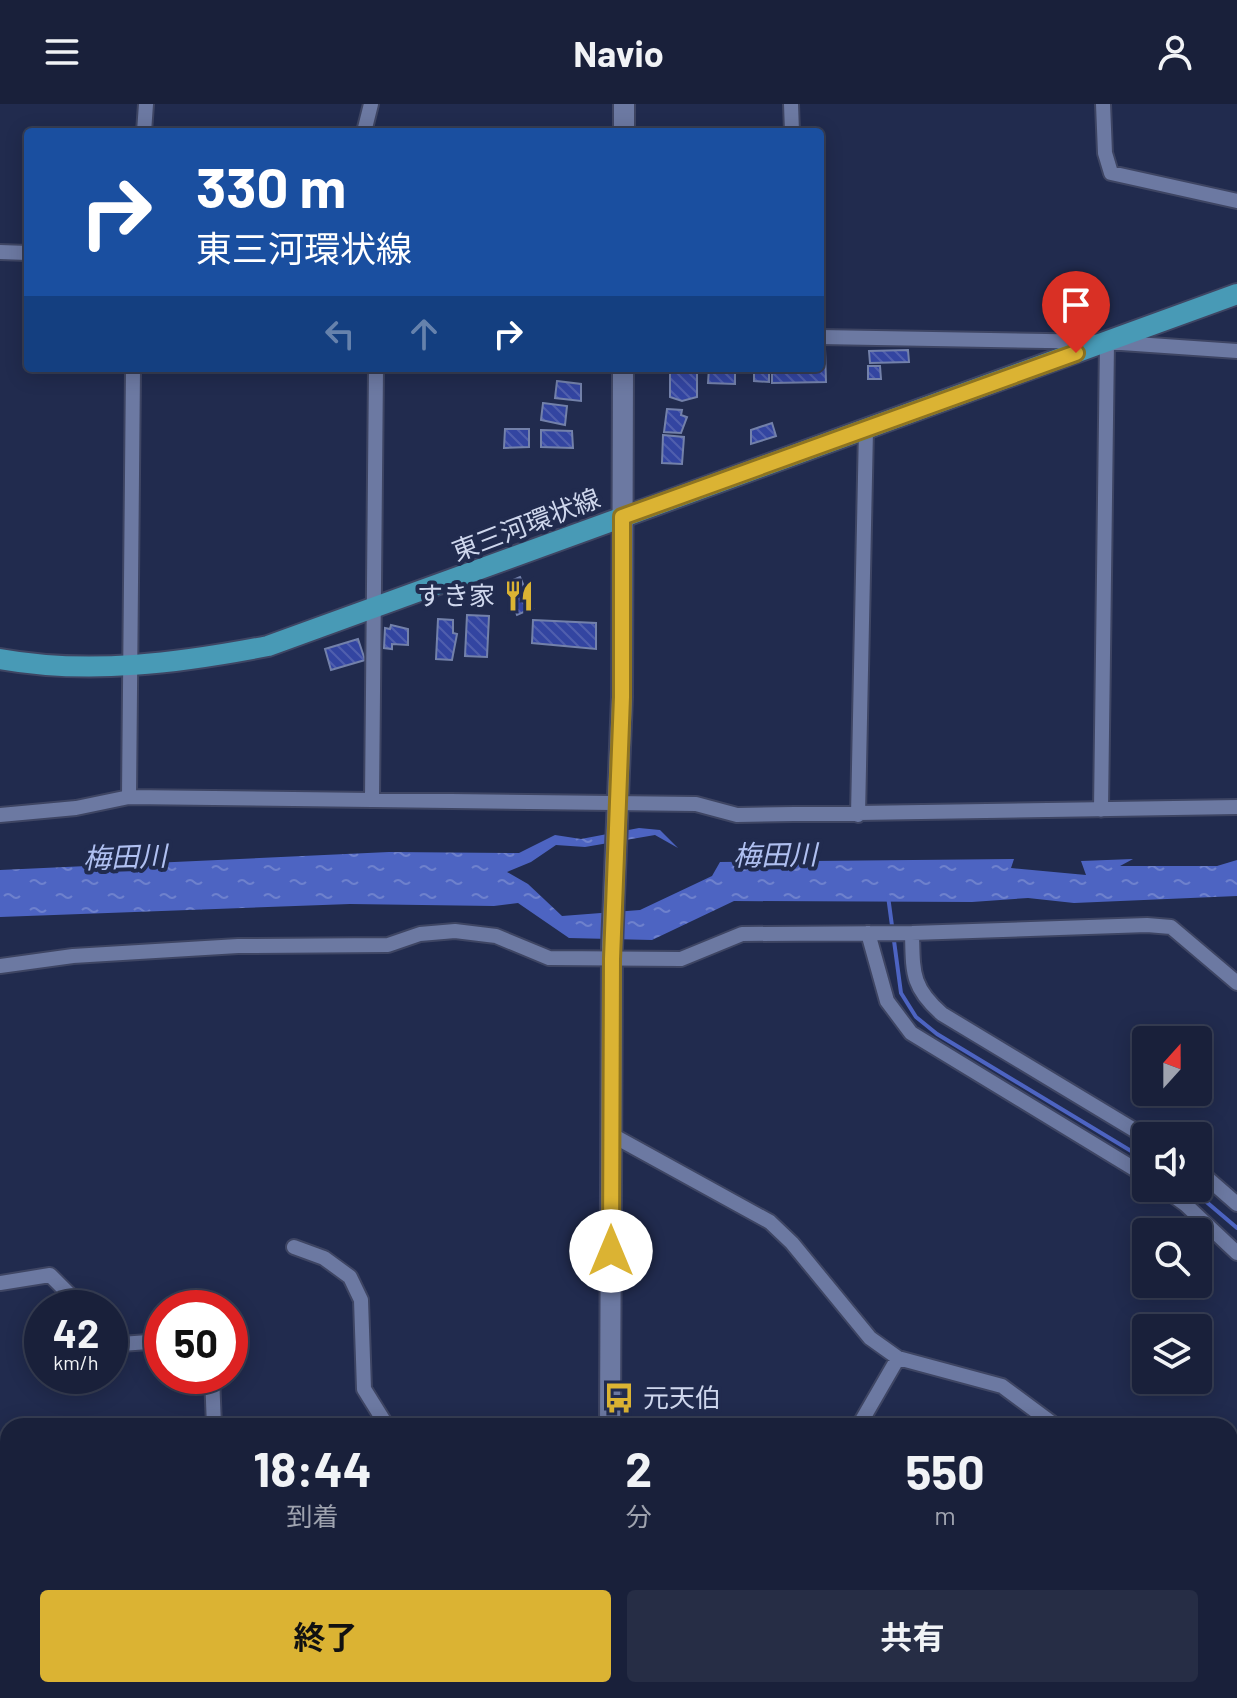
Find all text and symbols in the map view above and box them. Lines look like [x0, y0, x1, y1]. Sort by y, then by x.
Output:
icon: menu [40, 30, 84, 74]
icon: person [1153, 30, 1197, 74]
text: Navio [573, 31, 664, 74]
text: 330 m [196, 152, 346, 219]
icon: right [64, 160, 168, 264]
text: 東三河環状線 [196, 226, 412, 269]
pin [1042, 271, 1110, 353]
icon: arrive [1054, 283, 1098, 327]
icon: left [318, 312, 362, 356]
icon: ahead [402, 312, 446, 356]
icon: right [486, 312, 530, 356]
street label: 東三河環状線 [447, 481, 604, 566]
place label: すき家 [417, 579, 495, 610]
restaurant icon: すき家 [502, 579, 536, 613]
water label: 梅田川 [733, 836, 820, 872]
water label: 梅田川 [82, 837, 171, 874]
north arrow [1132, 1026, 1212, 1106]
map controls [1132, 1026, 1212, 1394]
button: sound [1132, 1122, 1212, 1202]
position arrow [569, 1209, 653, 1293]
button: search [1132, 1218, 1212, 1298]
speed limit sign: 50 [144, 1290, 248, 1394]
text: 42 [53, 1308, 99, 1356]
button: layers [1132, 1314, 1212, 1394]
text: km/h [53, 1350, 99, 1374]
bus stop icon: 元天伯 [602, 1381, 636, 1415]
place label: 元天伯 [643, 1381, 721, 1412]
text: 18:44 [253, 1439, 372, 1497]
text: 2 [625, 1439, 652, 1497]
text: 550 [905, 1442, 985, 1500]
text: m [934, 1499, 956, 1530]
text: 到着 [287, 1500, 339, 1531]
text: 分 [626, 1500, 652, 1531]
button: 終了 [40, 1590, 611, 1682]
button: 共有 [627, 1590, 1198, 1682]

